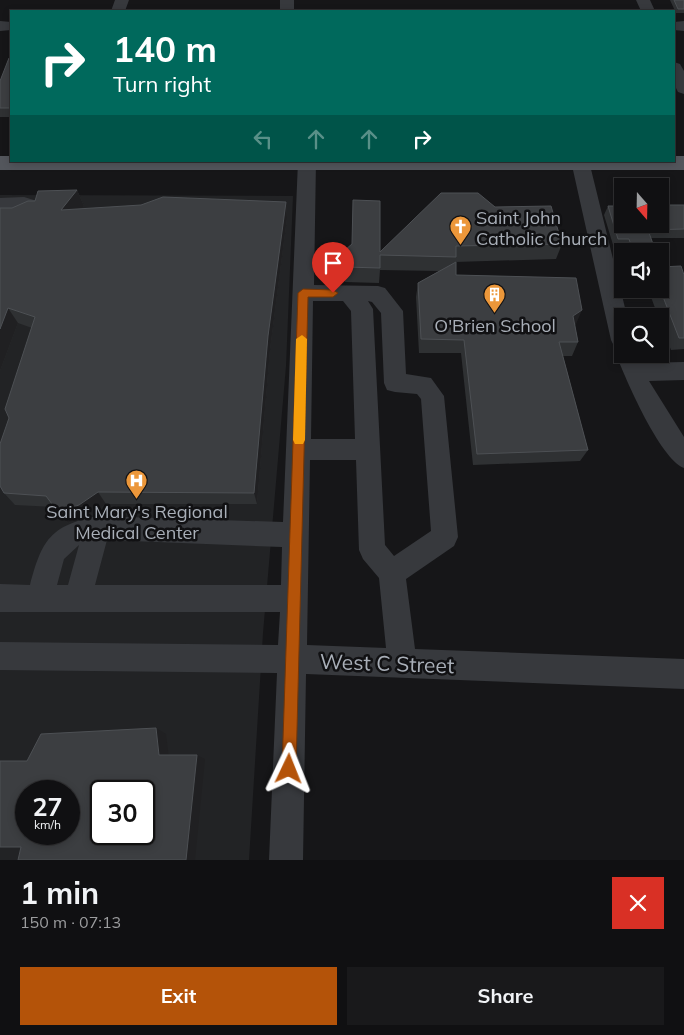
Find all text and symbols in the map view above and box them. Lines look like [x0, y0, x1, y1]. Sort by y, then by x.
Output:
text: 140 m [113, 27, 217, 71]
icon: right [30, 30, 95, 95]
text: Turn right [113, 70, 211, 98]
icon: left [249, 125, 277, 153]
icon: ahead [302, 125, 330, 153]
icon: ahead [355, 125, 383, 153]
icon: right [408, 125, 436, 153]
north arrow [614, 178, 669, 232]
map controls [614, 178, 669, 363]
place label: Saint John Catholic Church [476, 206, 607, 250]
church icon: Saint John Catholic Church [448, 215, 472, 246]
pin [312, 242, 354, 293]
button: sound [614, 243, 669, 298]
icon: arrive [319, 249, 347, 277]
building icon: O'Brien School [483, 283, 507, 314]
button: search [614, 308, 669, 363]
place label: O'Brien School [434, 314, 556, 337]
hospital icon: Saint Mary's Regional Medical Center [125, 469, 149, 500]
place label: Saint Mary's Regional Medical Center [46, 500, 228, 544]
street label: West C Street [319, 648, 455, 678]
position arrow [262, 742, 314, 794]
speed limit sign: 30 [90, 780, 155, 845]
text: 27 [32, 791, 63, 822]
text: km/h [34, 817, 61, 832]
text: 1 min [20, 874, 99, 912]
button: close [612, 877, 664, 929]
text: 150 m · 07:13 [20, 912, 121, 932]
button: Exit [20, 967, 337, 1025]
button: Share [347, 967, 664, 1025]

